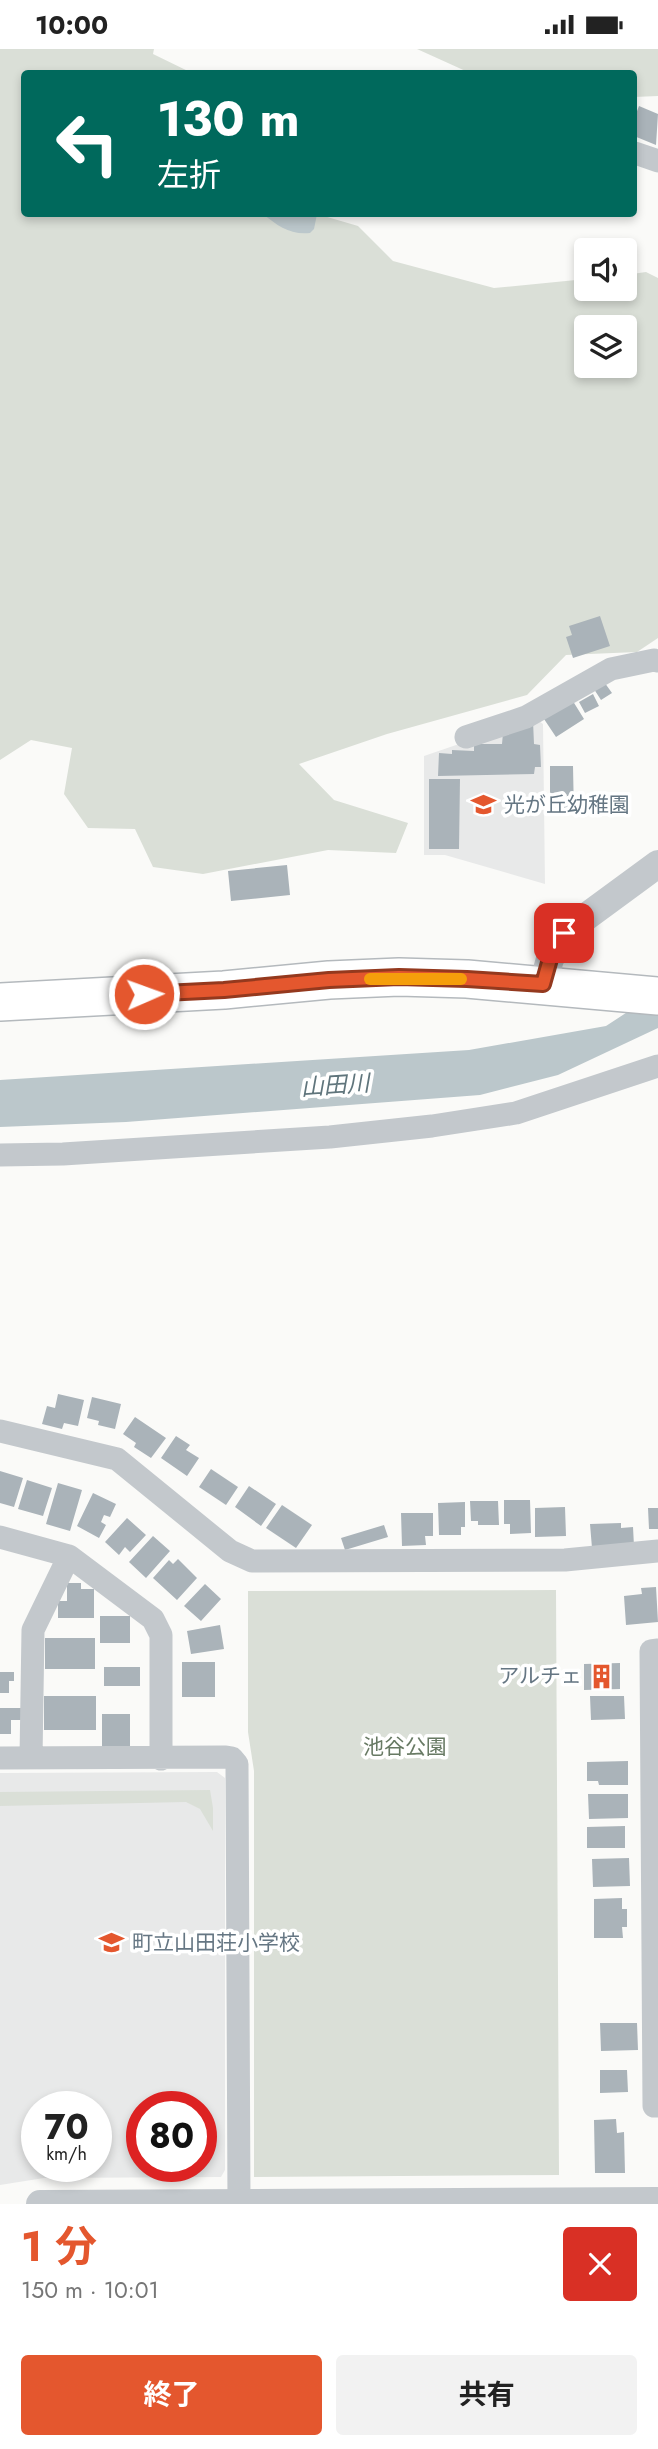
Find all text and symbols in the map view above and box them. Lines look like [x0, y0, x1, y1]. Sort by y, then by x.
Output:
text: 10:00 [35, 6, 108, 44]
text: 130 m [157, 84, 300, 154]
icon: left [42, 98, 133, 189]
text: 左折 [157, 152, 221, 198]
map controls [574, 238, 637, 378]
button: sound [574, 238, 637, 301]
button: layers [574, 315, 637, 378]
place label: 光が丘幼稚園 [504, 790, 630, 820]
school or university icon: 光が丘幼稚園 [470, 791, 498, 819]
pin [534, 903, 594, 963]
icon: arrive [545, 914, 583, 952]
position arrow [107, 957, 181, 1031]
water label: 山田川 [299, 1065, 374, 1104]
place label: アルチェ [498, 1661, 582, 1691]
building icon: アルチェ [588, 1662, 616, 1690]
park label: 池谷公園 [363, 1732, 447, 1762]
place label: 町立山田荘小学校 [132, 1928, 300, 1958]
school or university icon: 町立山田荘小学校 [98, 1929, 126, 1957]
speed limit sign: 80 [126, 2091, 217, 2182]
text: 70 [44, 2102, 89, 2152]
text: km/h [46, 2141, 87, 2167]
text: 1 分 [21, 2216, 97, 2277]
button: close [563, 2227, 637, 2301]
text: 150 m · 10:01 [21, 2273, 159, 2307]
button: 終了 [21, 2355, 322, 2435]
button: 共有 [336, 2355, 637, 2435]

